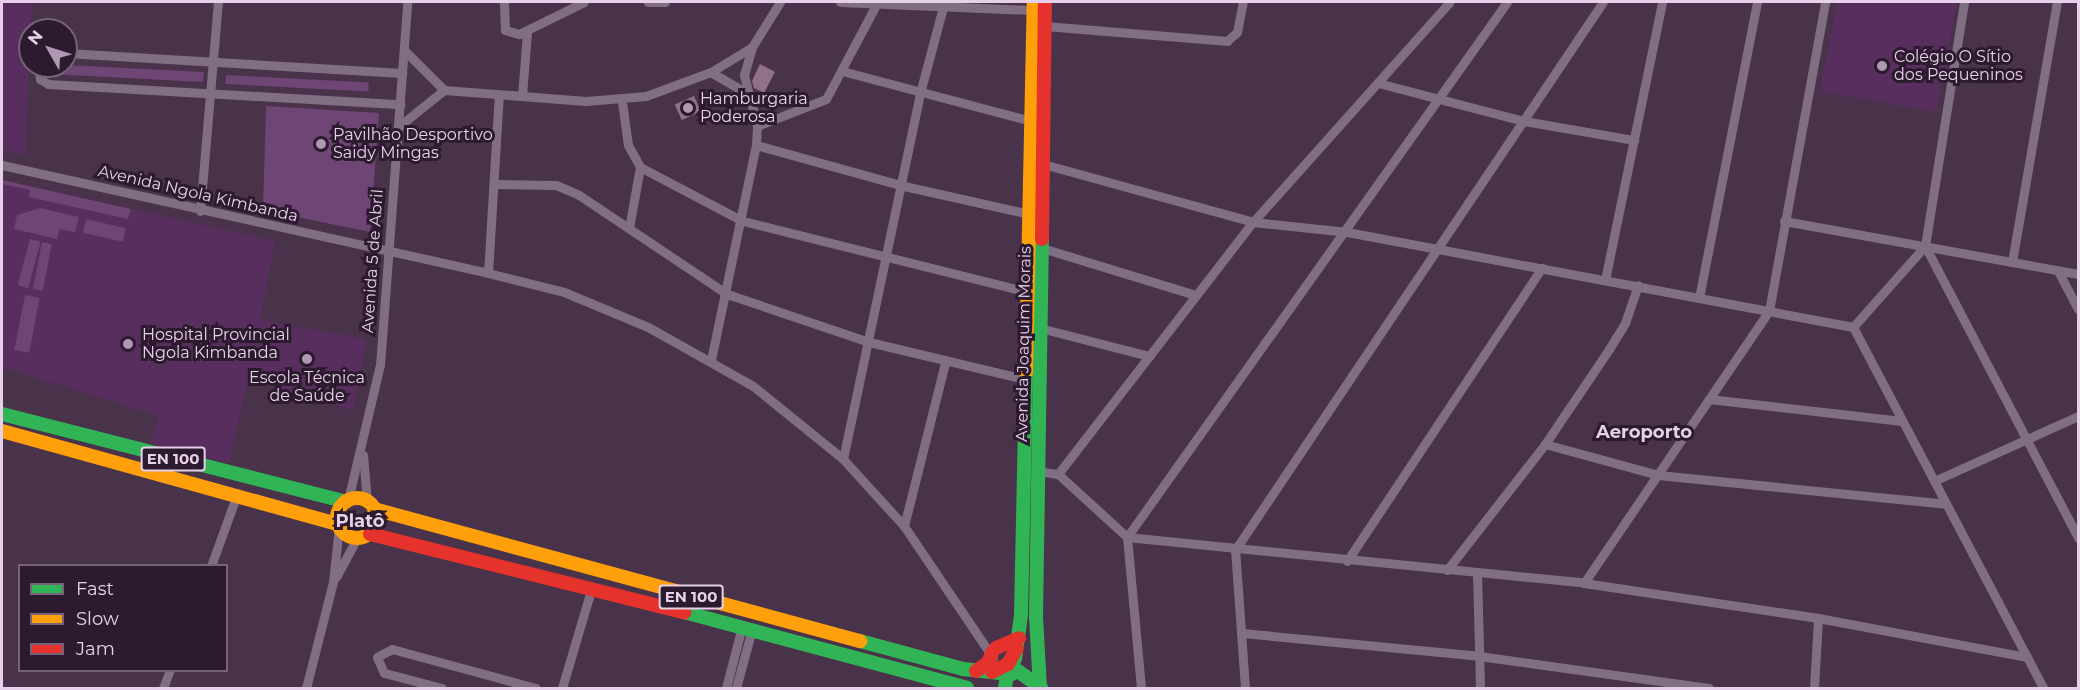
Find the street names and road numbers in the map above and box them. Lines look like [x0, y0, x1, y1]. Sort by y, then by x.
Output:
street label: Avenida Ngola Kimbanda [96, 162, 300, 226]
street label: Avenida 5 de Abril [358, 189, 388, 333]
street label: Avenida Joaquim Morais [1013, 246, 1035, 442]
road number: EN 100 [140, 447, 206, 471]
road number: EN 100 [658, 585, 724, 609]

